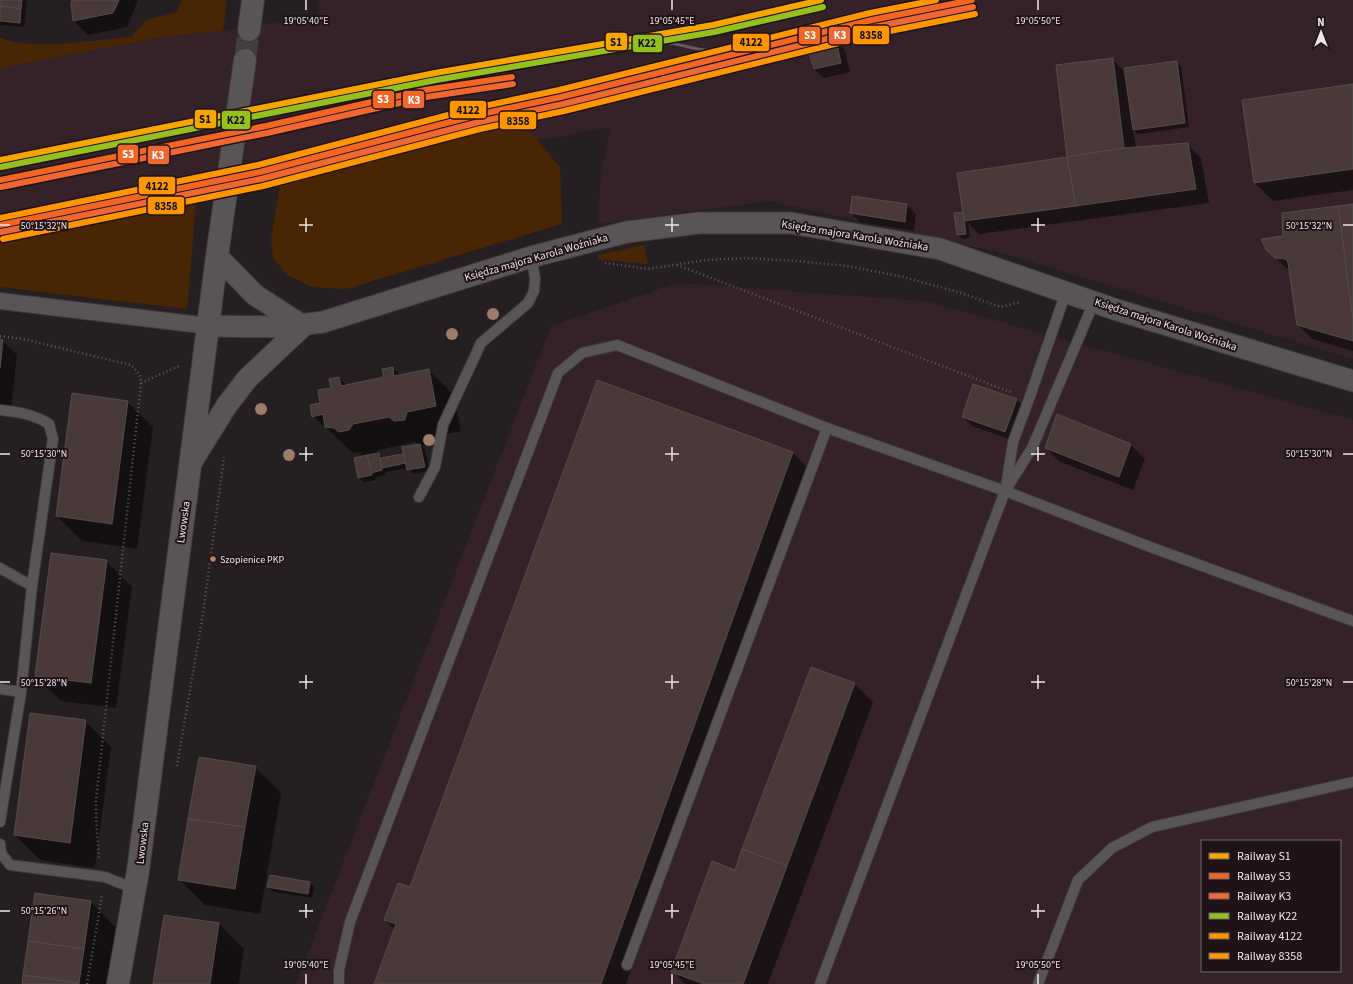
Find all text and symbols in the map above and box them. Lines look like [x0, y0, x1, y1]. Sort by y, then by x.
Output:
north arrow [1301, 12, 1341, 52]
text: 19°05'40"E [283, 14, 329, 28]
text: 19°05'45"E [649, 14, 695, 28]
text: 19°05'50"E [1015, 14, 1061, 28]
text: N [1317, 15, 1325, 30]
line badge: 8358 [852, 25, 890, 45]
line badge: S3 [798, 26, 821, 45]
line badge: K3 [828, 26, 851, 45]
text: S3 [804, 28, 816, 43]
text: K3 [834, 28, 846, 43]
text: 8358 [859, 28, 883, 43]
line badge: S1 [605, 32, 628, 51]
line badge: 4122 [732, 33, 770, 52]
line badge: K22 [632, 34, 663, 53]
text: S1 [610, 35, 622, 50]
text: 4122 [739, 35, 763, 50]
text: K22 [638, 36, 656, 51]
line badge: S3 [372, 90, 395, 109]
line badge: K3 [402, 90, 425, 109]
text: S3 [377, 92, 389, 107]
text: K3 [408, 93, 420, 108]
line badge: 4122 [449, 100, 487, 119]
text: 4122 [456, 103, 480, 118]
line badge: S1 [194, 109, 217, 129]
line badge: K22 [221, 110, 251, 130]
line badge: 8358 [499, 111, 537, 130]
text: S1 [199, 112, 211, 127]
text: K22 [227, 113, 245, 128]
text: 8358 [506, 114, 530, 129]
line badge: S3 [117, 144, 139, 164]
line badge: K3 [147, 145, 170, 165]
text: S3 [122, 147, 134, 162]
text: K3 [152, 148, 164, 163]
line badge: 4122 [138, 176, 176, 195]
text: 4122 [145, 179, 169, 194]
line badge: 8358 [147, 196, 185, 215]
text: 8358 [154, 199, 178, 214]
street label: Księdza majora Karola Woźniaka [780, 216, 929, 255]
text: 50°15'32"N [21, 219, 67, 233]
text: 50°15'32"N [1286, 219, 1332, 233]
street label: Księdza majora Karola Woźniaka [463, 230, 610, 285]
street label: Księdza majora Karola Woźniaka [1093, 294, 1239, 355]
text: 50°15'30"N [21, 447, 67, 461]
text: 50°15'30"N [1286, 447, 1332, 461]
street label: Lwowska [173, 500, 194, 544]
place label: Szopienice PKP [220, 553, 285, 567]
marker: Szopienice PKP [208, 554, 218, 564]
text: 50°15'28"N [21, 676, 67, 690]
text: 50°15'28"N [1286, 676, 1332, 690]
street label: Lwowska [132, 821, 153, 865]
legend [1201, 840, 1341, 972]
text: Railway S1 [1237, 848, 1291, 865]
text: Railway S3 [1237, 868, 1291, 885]
text: Railway K3 [1237, 888, 1291, 905]
text: 50°15'26"N [21, 904, 67, 918]
text: Railway K22 [1237, 908, 1297, 925]
text: Railway 4122 [1237, 928, 1302, 945]
text: Railway 8358 [1237, 948, 1302, 965]
text: 19°05'40"E [283, 958, 329, 972]
text: 19°05'45"E [649, 958, 695, 972]
text: 19°05'50"E [1015, 958, 1061, 972]

